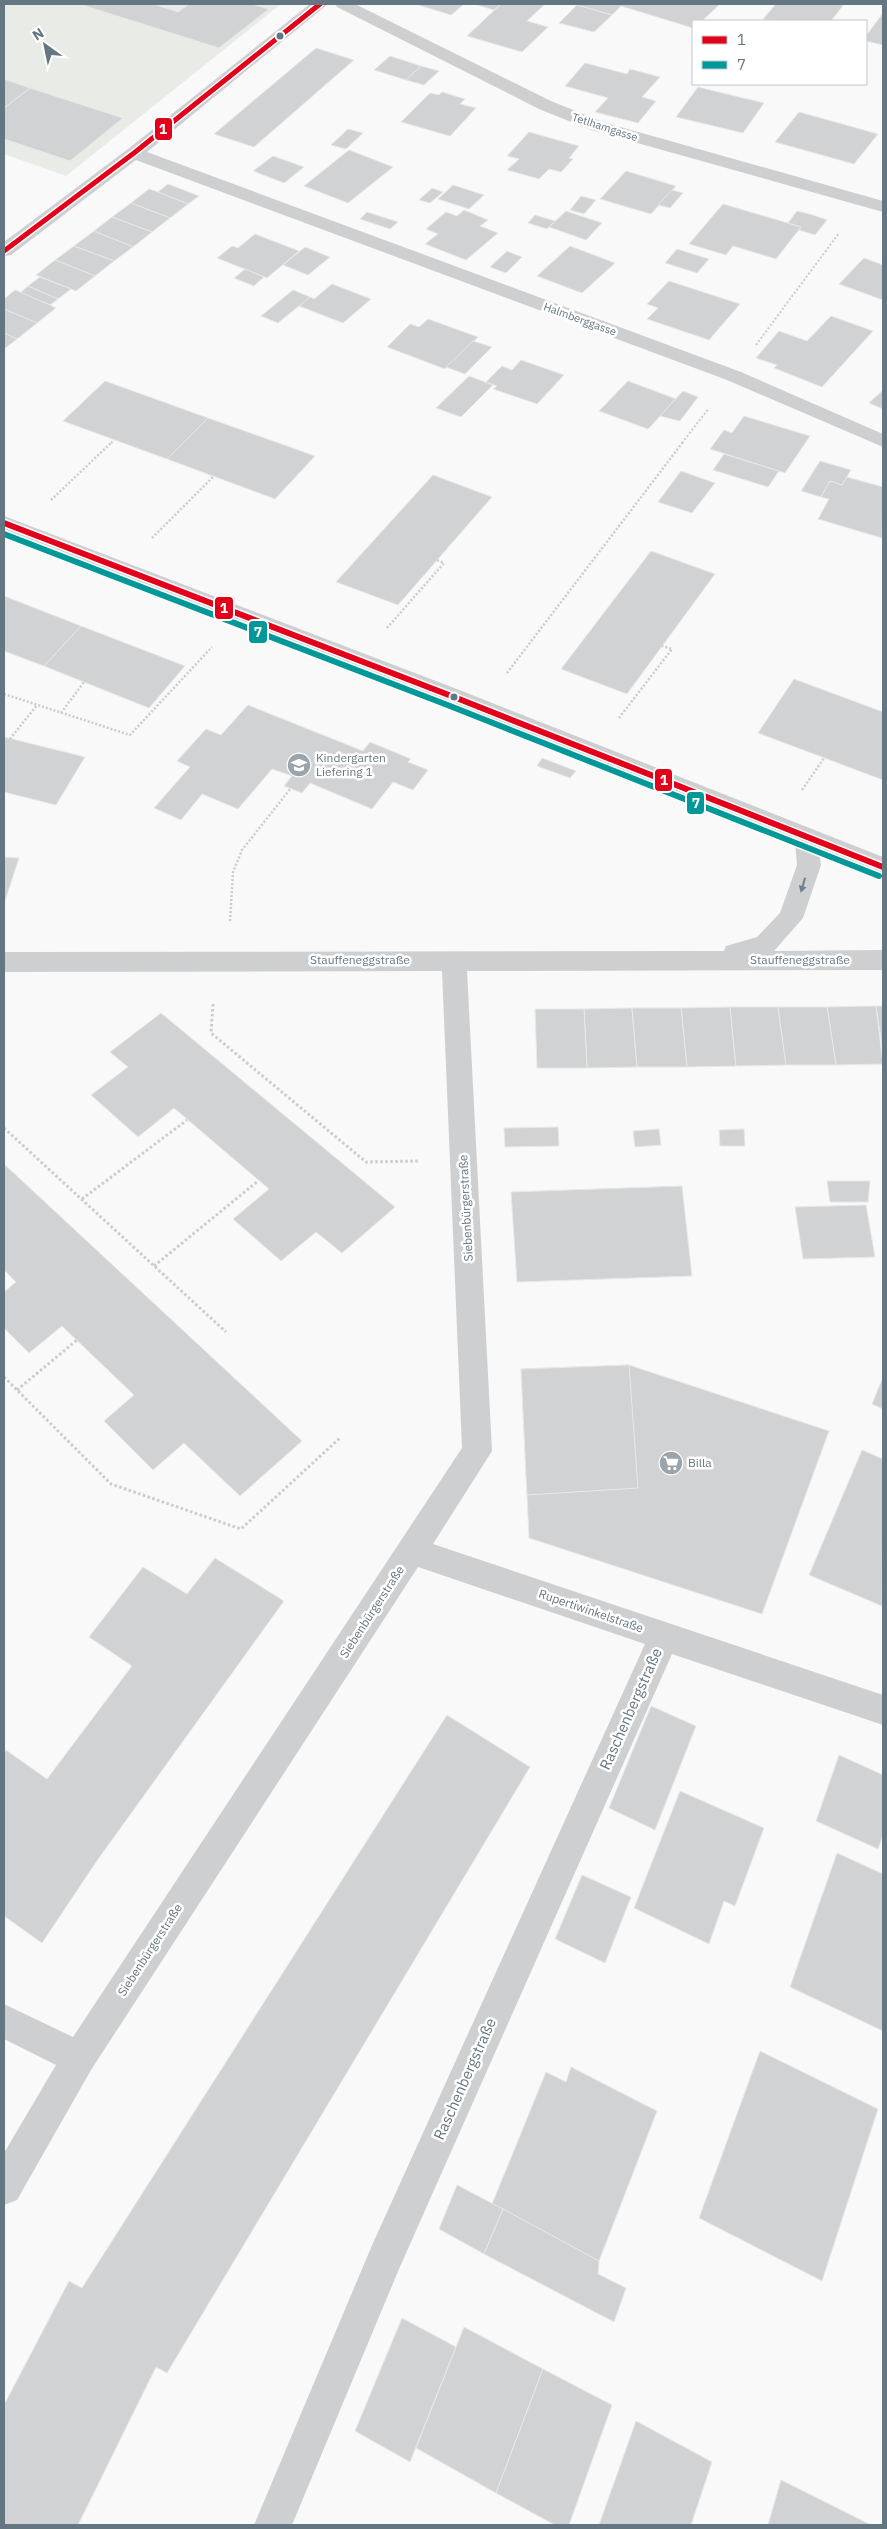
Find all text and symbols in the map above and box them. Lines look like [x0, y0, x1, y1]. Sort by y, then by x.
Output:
north arrow [20, 20, 70, 70]
legend [692, 20, 867, 85]
text: N [29, 24, 47, 44]
text: 1 [737, 30, 746, 49]
unlabelled marker [275, 31, 285, 41]
text: 7 [737, 55, 746, 74]
street label: Tetlhamgasse [570, 110, 640, 144]
line badge: 1 [154, 117, 173, 141]
text: 1 [159, 120, 168, 138]
street label: Halmberggasse [542, 299, 618, 339]
line badge: 1 [214, 596, 234, 620]
text: 1 [220, 599, 229, 617]
line badge: 7 [248, 620, 268, 644]
text: 7 [254, 623, 262, 641]
unlabelled marker [449, 692, 459, 702]
place label: Kindergarten Liefering 1 [316, 750, 386, 779]
school or university icon: Kindergarten Liefering 1 [286, 752, 312, 778]
line badge: 1 [654, 768, 673, 792]
text: 1 [660, 771, 669, 789]
line badge: 7 [686, 791, 705, 815]
text: 7 [692, 794, 700, 812]
one-way arrow [798, 878, 806, 893]
street label: Stauffeneggstraße [310, 952, 410, 967]
street label: Stauffeneggstraße [750, 952, 850, 967]
street label: Siebenbürgerstraße [455, 1154, 476, 1262]
supermarket icon: Billa [658, 1450, 684, 1476]
place label: Billa [688, 1455, 712, 1470]
street label: Siebenbürgerstraße [336, 1562, 407, 1661]
street label: Rupertiwinkelstraße [537, 1586, 646, 1636]
street label: Raschenbergstraße [595, 1645, 666, 1773]
street label: Siebenbürgerstraße [114, 1900, 185, 1999]
street label: Raschenbergstraße [429, 2015, 500, 2143]

